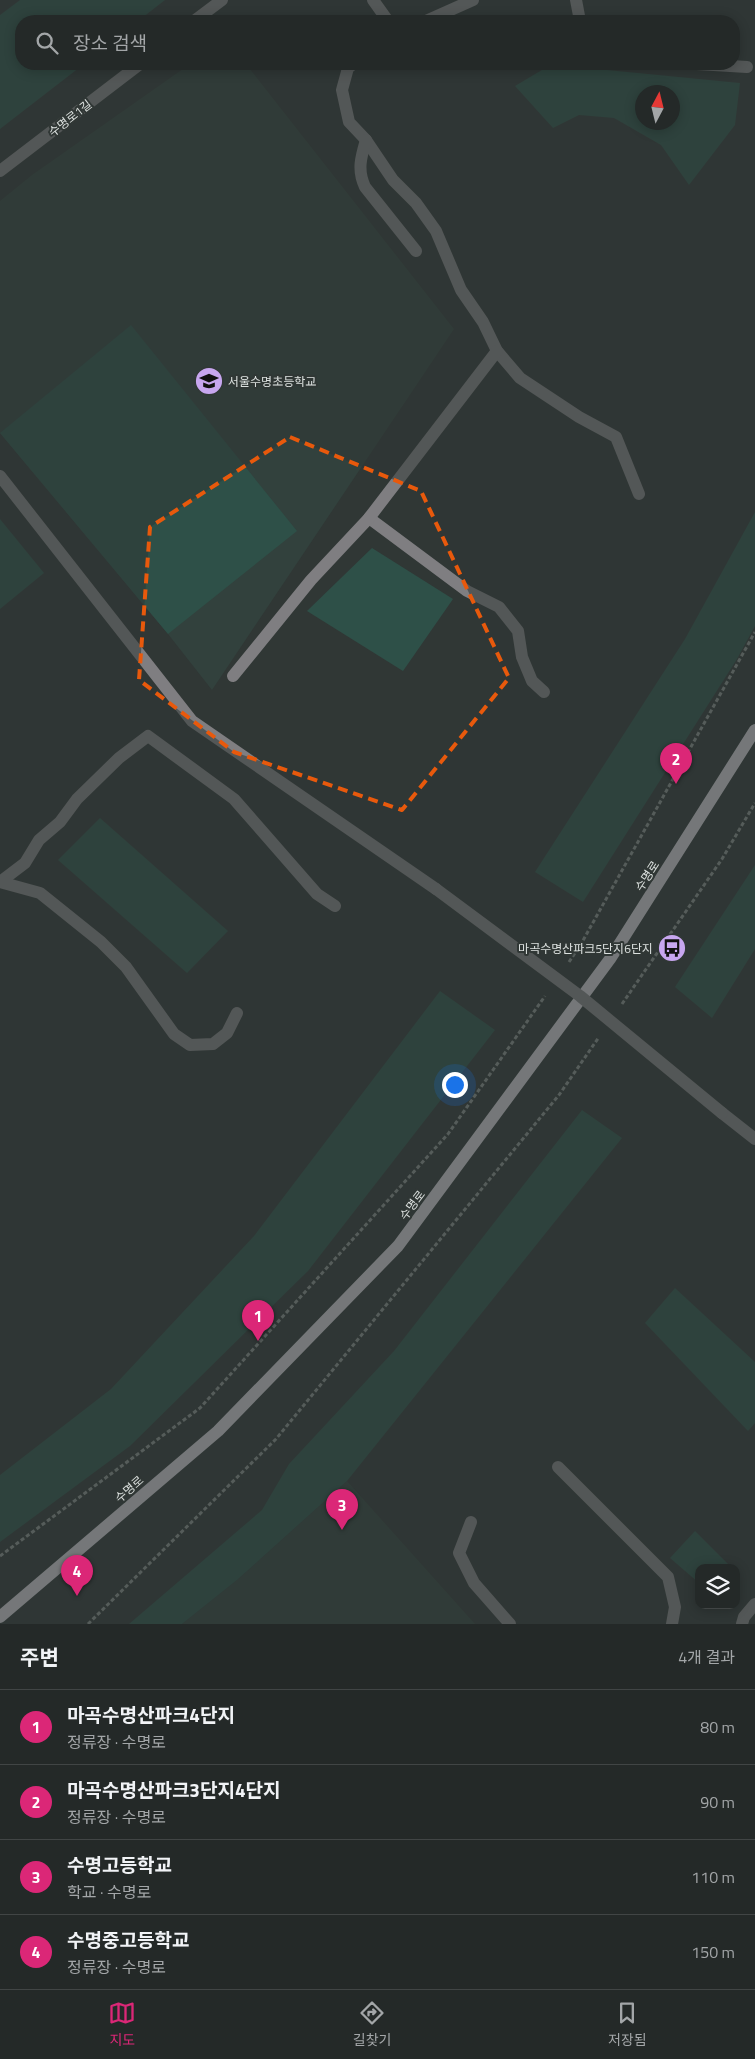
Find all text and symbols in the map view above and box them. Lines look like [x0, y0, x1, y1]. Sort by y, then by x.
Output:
search box [15, 15, 740, 70]
text: 장소 검색 [73, 28, 147, 57]
icon: search [33, 29, 61, 57]
north arrow [635, 85, 680, 130]
street label: 수명로1길 [44, 95, 96, 141]
school or university icon: 서울수명초등학교 [194, 366, 224, 396]
place label: 서울수명초등학교 [228, 372, 316, 391]
pin: 2 [660, 743, 692, 784]
street label: 수명로 [630, 857, 664, 895]
bus stop icon: 마곡수명산파크5단지6단지 [657, 933, 687, 963]
place label: 마곡수명산파크5단지6단지 [518, 939, 653, 958]
your location [442, 1072, 468, 1098]
street label: 수명로 [394, 1186, 430, 1224]
pin: 1 [242, 1300, 274, 1341]
street label: 수명로 [110, 1471, 148, 1507]
pin: 3 [326, 1489, 358, 1530]
pin: 4 [61, 1555, 93, 1596]
map controls [695, 1564, 740, 1609]
button: layers [695, 1564, 740, 1609]
text: 주변 [20, 1641, 59, 1673]
text: 4개 결과 [678, 1645, 735, 1669]
text: 마곡수명산파크4단지 [67, 1700, 235, 1729]
text: 1 [32, 1715, 40, 1739]
text: 80 m [700, 1715, 735, 1739]
text: 정류장 · 수명로 [67, 1730, 166, 1754]
text: 마곡수명산파크3단지4단지 [67, 1775, 281, 1804]
text: 2 [32, 1790, 40, 1814]
text: 90 m [700, 1790, 735, 1814]
text: 정류장 · 수명로 [67, 1805, 166, 1829]
text: 수명고등학교 [67, 1850, 172, 1879]
text: 3 [32, 1865, 40, 1889]
text: 110 m [691, 1865, 735, 1889]
text: 학교 · 수명로 [67, 1880, 151, 1904]
text: 수명중고등학교 [67, 1925, 189, 1954]
text: 4 [32, 1940, 40, 1964]
text: 150 m [691, 1940, 735, 1964]
text: 정류장 · 수명로 [67, 1955, 166, 1979]
tab: 지도 [108, 1999, 136, 2050]
tab: 길찾기 [353, 1999, 391, 2050]
tab: 저장됨 [608, 1999, 647, 2050]

